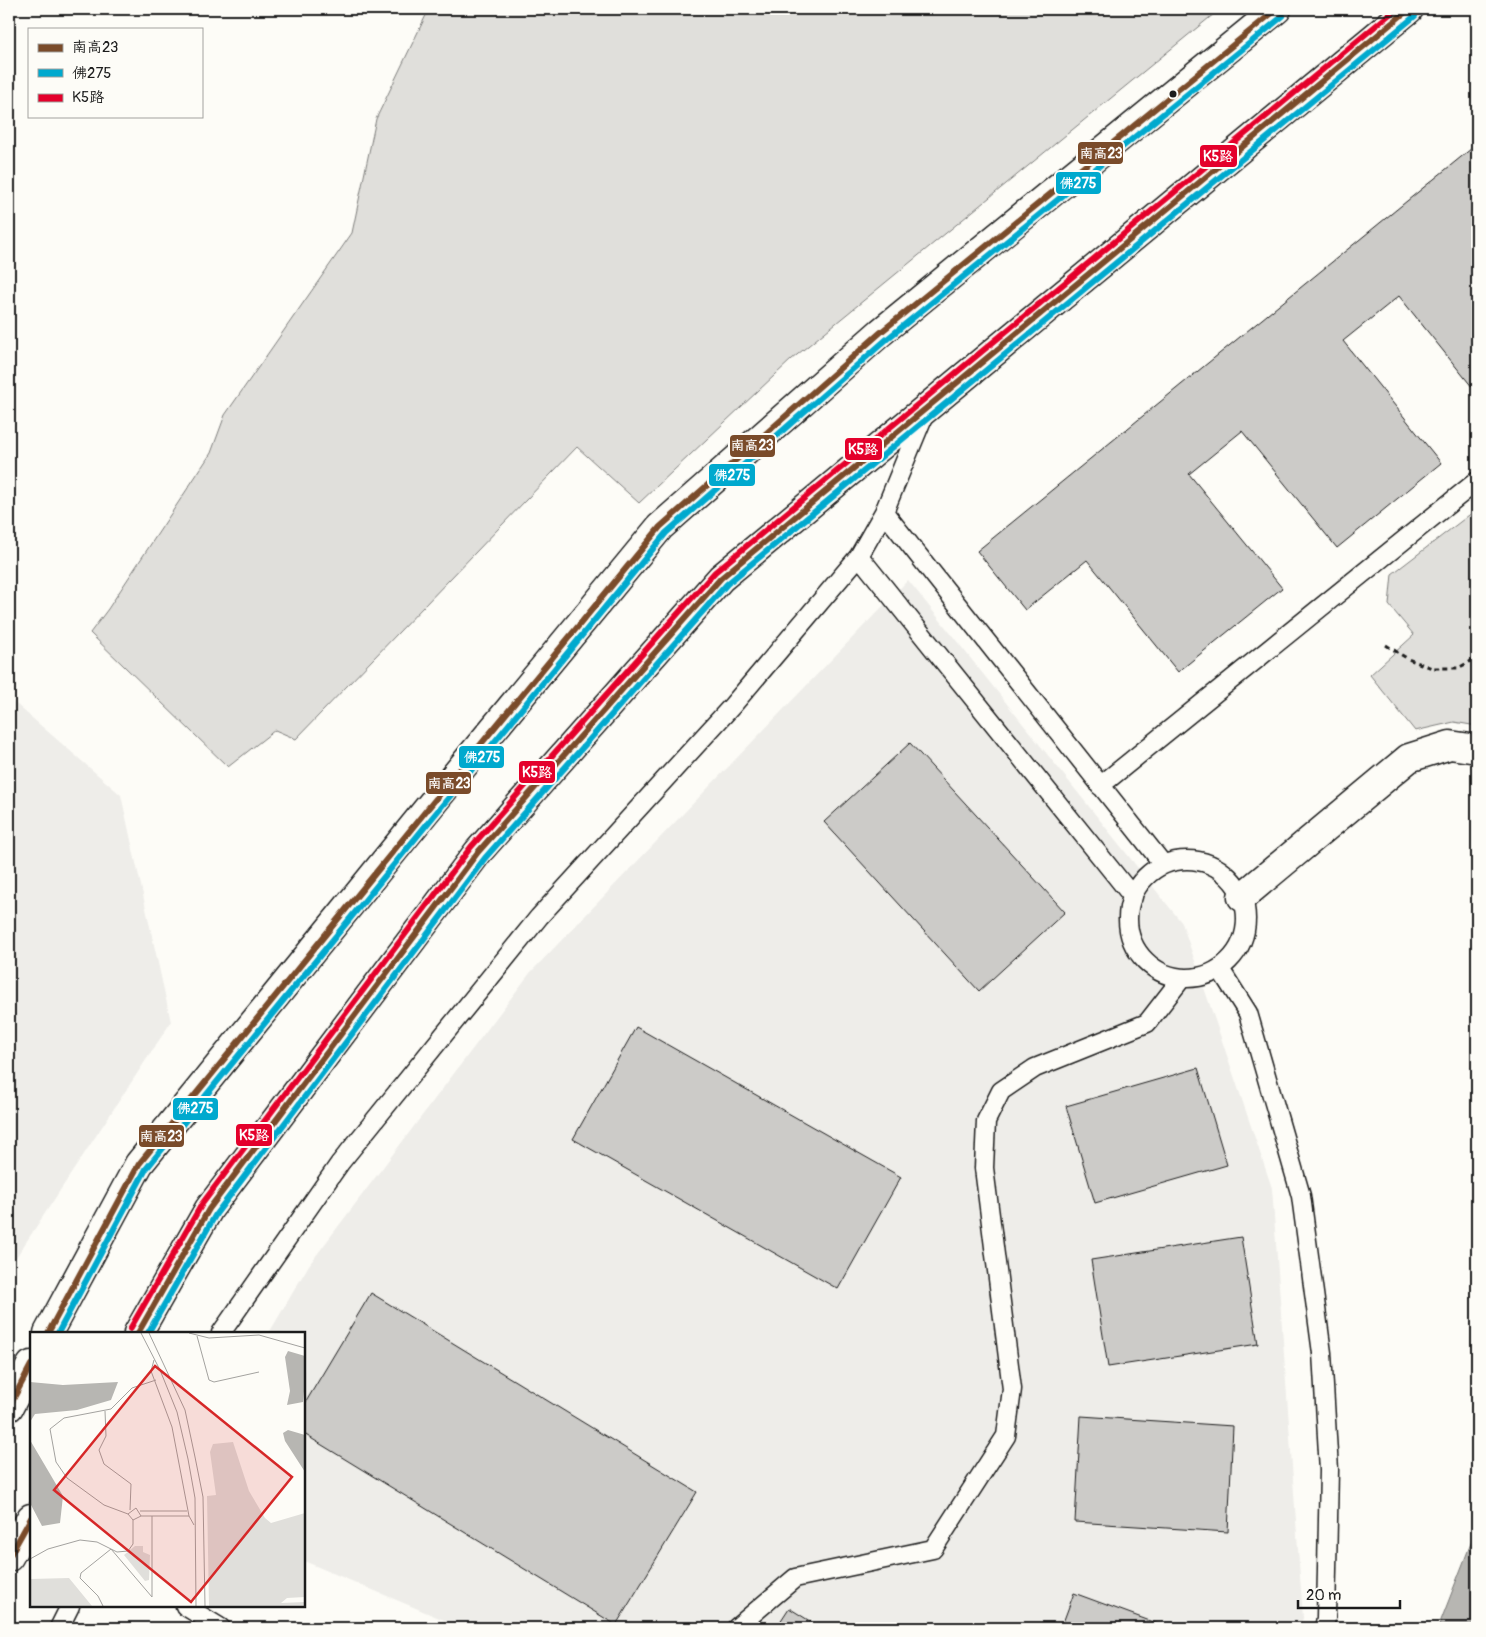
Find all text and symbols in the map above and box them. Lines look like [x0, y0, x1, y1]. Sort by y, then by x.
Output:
legend [28, 28, 202, 118]
text: 南高23 [72, 38, 118, 57]
text: 佛275 [72, 64, 111, 83]
text: K5路 [72, 88, 104, 107]
unlabelled marker [1168, 89, 1178, 99]
line badge: 南高23 [1077, 141, 1124, 165]
line badge: K5路 [1199, 144, 1238, 168]
text: 南高23 [1079, 145, 1123, 162]
text: K5路 [1203, 148, 1233, 165]
line badge: 佛275 [1055, 171, 1102, 195]
text: 佛275 [1060, 175, 1097, 192]
line badge: 南高23 [729, 434, 776, 458]
text: 南高23 [730, 437, 774, 454]
line badge: K5路 [844, 437, 883, 461]
text: K5路 [848, 441, 878, 458]
line badge: 佛275 [708, 463, 756, 487]
text: 佛275 [714, 467, 751, 484]
line badge: 佛275 [458, 745, 505, 769]
text: 佛275 [464, 749, 501, 766]
line badge: K5路 [518, 760, 556, 784]
text: K5路 [522, 764, 552, 781]
line badge: 南高23 [425, 771, 472, 795]
text: 南高23 [427, 775, 471, 792]
line badge: 佛275 [172, 1097, 219, 1121]
text: 佛275 [177, 1100, 214, 1117]
line badge: K5路 [235, 1123, 273, 1147]
line badge: 南高23 [138, 1124, 185, 1148]
text: K5路 [239, 1127, 269, 1144]
text: 南高23 [139, 1128, 183, 1145]
inset map [30, 1332, 305, 1607]
scale bar [1298, 1577, 1401, 1609]
text: 20 m [1306, 1586, 1341, 1605]

